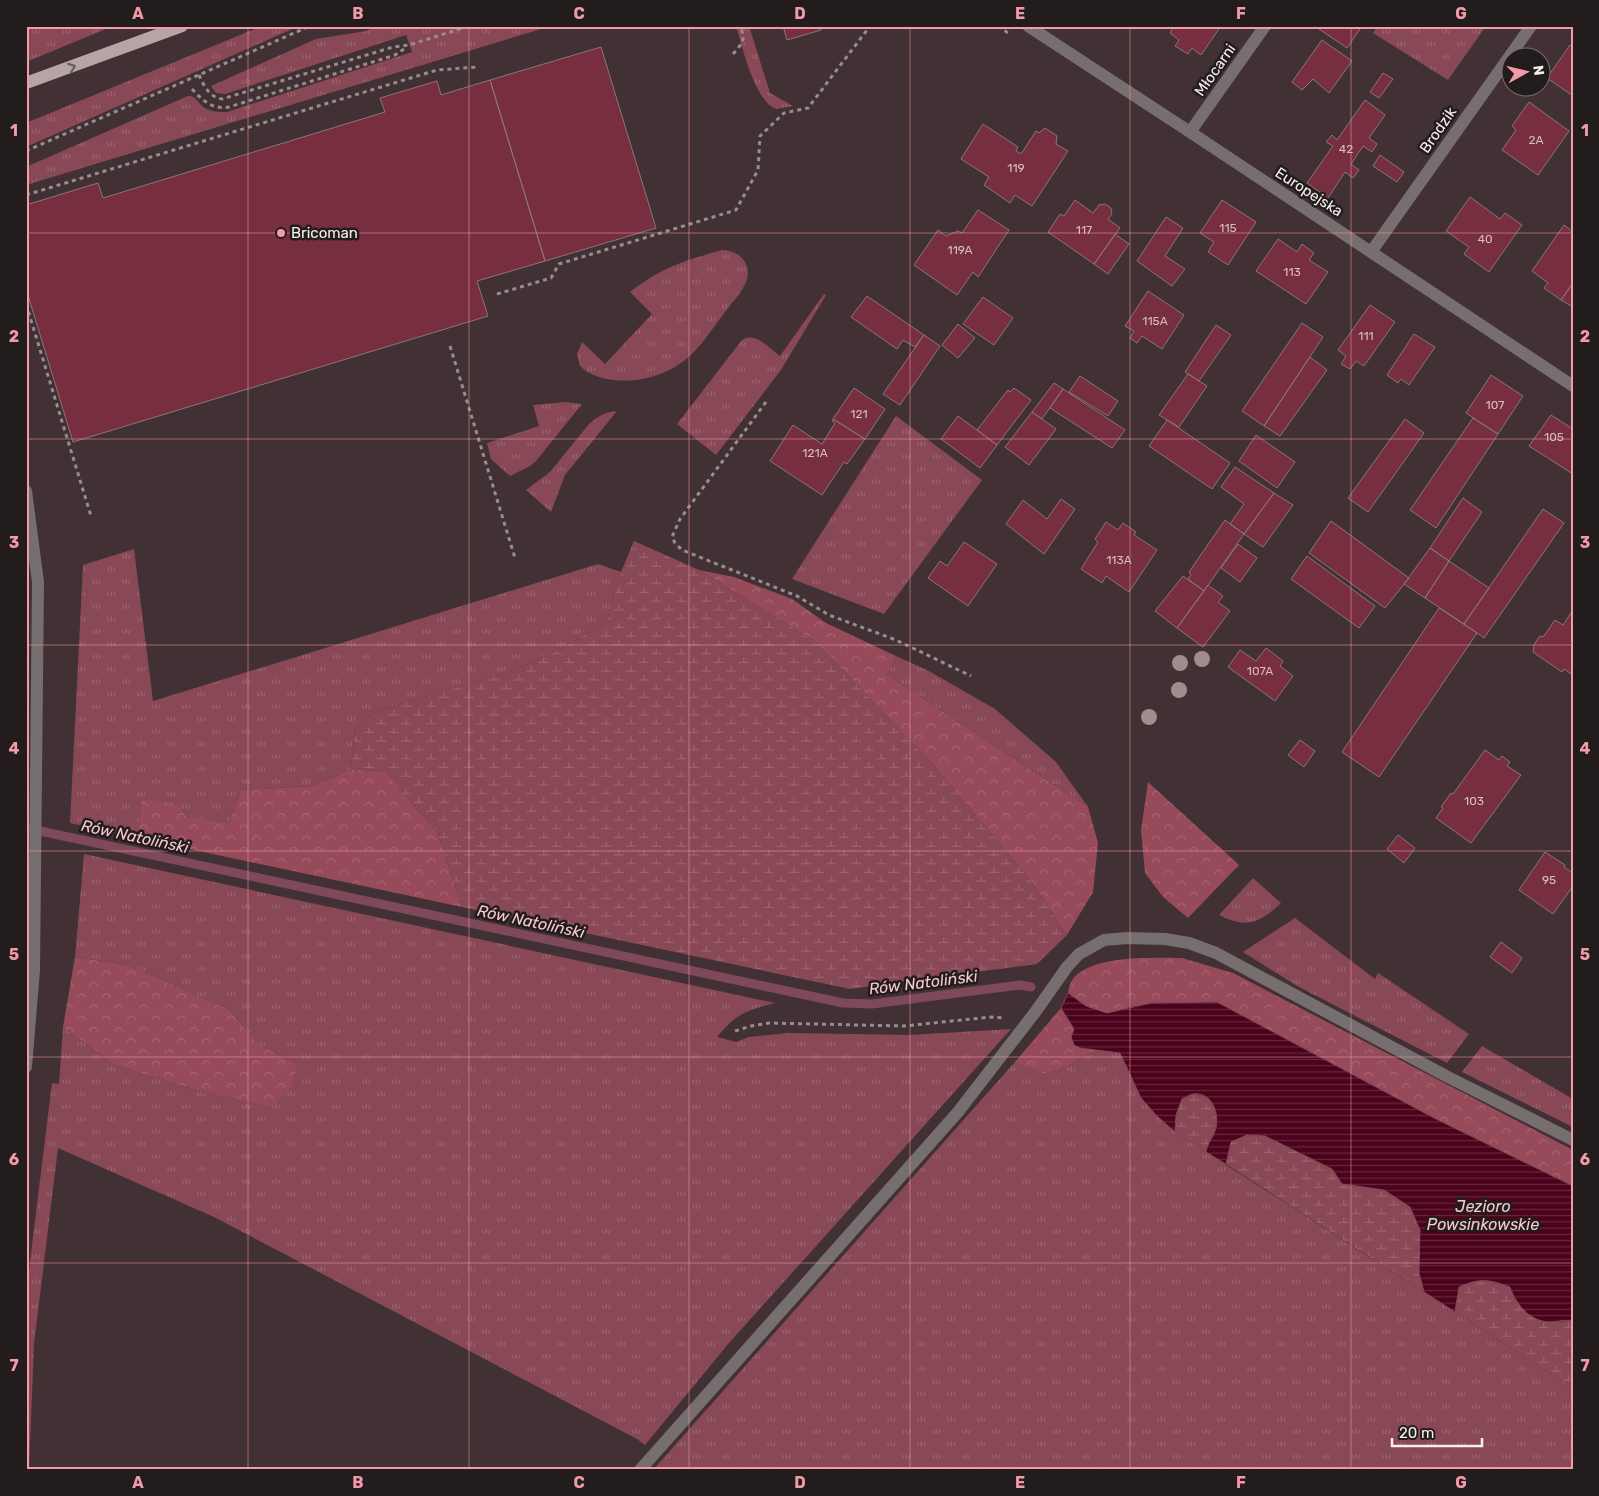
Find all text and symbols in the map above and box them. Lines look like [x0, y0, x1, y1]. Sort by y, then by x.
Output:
text: A [132, 4, 144, 23]
text: B [352, 4, 364, 23]
text: C [573, 4, 585, 23]
text: D [794, 4, 806, 23]
text: E [1015, 4, 1025, 23]
text: F [1236, 4, 1246, 23]
text: G [1455, 4, 1467, 23]
street label: Młocarni [1191, 40, 1239, 100]
north arrow [1502, 48, 1552, 98]
one-way arrow [67, 63, 76, 73]
text: N [1529, 64, 1547, 76]
street label: Brodzik [1416, 103, 1460, 157]
text: 1 [10, 121, 18, 140]
text: 1 [1581, 121, 1589, 140]
house number: 2A [1528, 133, 1544, 147]
house number: 42 [1339, 142, 1353, 156]
house number: 119 [1007, 161, 1025, 175]
street label: Europejska [1272, 164, 1346, 220]
house number: 115 [1219, 221, 1237, 235]
house number: 117 [1076, 223, 1092, 237]
place label: Bricoman [291, 224, 358, 242]
marker: Bricoman [275, 227, 287, 239]
house number: 40 [1477, 232, 1493, 246]
house number: 119A [948, 243, 972, 257]
house number: 113 [1283, 265, 1301, 279]
house number: 115A [1142, 314, 1168, 328]
text: 2 [9, 327, 19, 346]
text: 2 [1580, 327, 1590, 346]
house number: 111 [1358, 329, 1374, 343]
house number: 107 [1486, 398, 1504, 412]
house number: 121 [850, 407, 868, 421]
house number: 105 [1544, 430, 1564, 444]
house number: 121A [802, 446, 828, 460]
text: 3 [9, 533, 19, 552]
text: 3 [1580, 533, 1590, 552]
house number: 113A [1106, 553, 1132, 567]
house number: 107A [1247, 664, 1273, 678]
text: 4 [9, 739, 20, 758]
text: 4 [1580, 739, 1591, 758]
house number: 103 [1464, 794, 1484, 808]
water label: Rów Natoliński [79, 816, 191, 857]
house number: 95 [1542, 873, 1556, 887]
water label: Rów Natoliński [475, 901, 587, 942]
text: 5 [9, 945, 19, 964]
text: 5 [1580, 945, 1590, 964]
water label: Rów Natoliński [868, 966, 980, 999]
text: 6 [9, 1150, 19, 1169]
text: 6 [1580, 1150, 1590, 1169]
water label: Jezioro Powsinkowskie [1427, 1197, 1539, 1234]
text: 7 [9, 1356, 19, 1375]
text: 7 [1580, 1356, 1590, 1375]
scale bar [1392, 1416, 1482, 1448]
text: 20 m [1399, 1424, 1434, 1442]
text: A [132, 1473, 144, 1492]
text: B [352, 1473, 364, 1492]
text: C [573, 1473, 585, 1492]
text: D [794, 1473, 806, 1492]
text: E [1015, 1473, 1025, 1492]
text: F [1236, 1473, 1246, 1492]
text: G [1455, 1473, 1467, 1492]

